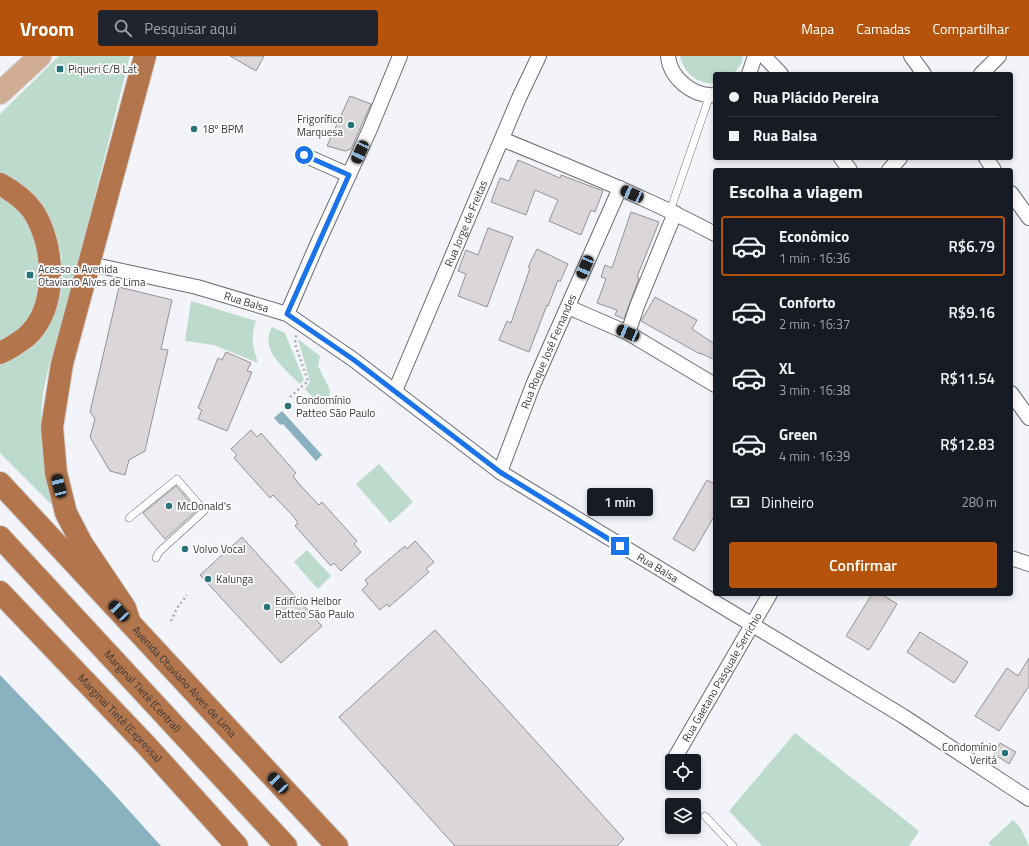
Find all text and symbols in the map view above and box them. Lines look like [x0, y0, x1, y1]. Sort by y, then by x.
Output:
search box [98, 10, 378, 46]
text: Vroom [20, 14, 74, 43]
icon: search [112, 17, 134, 39]
text: Pesquisar aqui [144, 17, 236, 40]
text: Mapa [801, 18, 834, 39]
text: Camadas [856, 18, 911, 39]
text: Compartilhar [933, 18, 1009, 39]
place label: Piqueri C/B Lat [68, 61, 137, 77]
marker: Piqueri C/B Lat [55, 64, 65, 74]
text: Rua Plácido Pereira [753, 86, 879, 109]
place label: Frigorífico Marquesa [297, 111, 343, 140]
marker: Frigorífico Marquesa [346, 120, 356, 130]
place label: 18º BPM [202, 121, 243, 137]
marker: 18º BPM [189, 124, 199, 134]
text: Rua Balsa [753, 124, 817, 147]
car [349, 139, 371, 165]
route start [295, 146, 313, 164]
street label: Rua Jorge de Freitas [441, 178, 491, 269]
text: Escolha a viagem [729, 178, 863, 205]
car [619, 184, 645, 204]
text: Econômico [779, 225, 849, 248]
icon: car [731, 228, 767, 264]
text: R$6.79 [949, 235, 995, 258]
text: 1 min · 16:36 [779, 248, 850, 268]
car [575, 254, 595, 280]
place label: Acesso a Avenida Otaviano Alves de Lima [38, 261, 146, 290]
marker: Acesso a Avenida Otaviano Alves de Lima [25, 270, 35, 280]
street label: Rua Balsa [222, 288, 271, 316]
street label: Rua Roque José Fernandes [517, 291, 580, 411]
text: Conforto [779, 291, 836, 314]
icon: car [731, 294, 767, 330]
text: R$9.16 [949, 301, 995, 324]
text: 2 min · 16:37 [779, 314, 850, 334]
car [615, 323, 641, 343]
text: XL [779, 357, 795, 380]
icon: car [731, 360, 767, 396]
text: R$11.54 [940, 367, 995, 390]
text: 3 min · 16:38 [779, 380, 850, 400]
place label: Condomínio Patteo São Paulo [296, 392, 376, 421]
marker: Condomínio Patteo São Paulo [283, 401, 293, 411]
text: Green [779, 423, 817, 446]
icon: car [731, 426, 767, 462]
text: R$12.83 [940, 433, 995, 456]
text: 4 min · 16:39 [779, 446, 850, 466]
car [50, 473, 68, 499]
callout: 1 min [587, 488, 653, 516]
icon: cash [729, 491, 751, 513]
text: Dinheiro [761, 491, 814, 514]
text: 1 min [604, 492, 636, 512]
text: 280 m [961, 492, 997, 512]
place label: McDonald's [177, 498, 231, 514]
marker: McDonald's [164, 501, 174, 511]
route end [611, 537, 629, 555]
place label: Volvo Vocal [193, 541, 246, 557]
button: Confirmar [729, 542, 997, 588]
marker: Volvo Vocal [180, 544, 190, 554]
street label: Rua Balsa [634, 549, 682, 586]
place label: Kalunga [216, 571, 254, 587]
marker: Kalunga [203, 574, 213, 584]
place label: Edifício Helbor Patteo São Paulo [275, 593, 355, 622]
car [106, 598, 132, 624]
marker: Edifício Helbor Patteo São Paulo [262, 602, 272, 612]
street label: Rua Gaetano Pasquale Serrichio [678, 609, 766, 745]
street label: Avenida Otaviano Alves de Lima [129, 622, 241, 741]
street label: Marginal Tietê (Central) [100, 646, 185, 736]
street label: Marginal Tietê (Expressa) [74, 670, 166, 766]
place label: Condomínio Veritá [942, 739, 997, 768]
marker: Condomínio Veritá [1000, 748, 1010, 758]
map controls [665, 754, 701, 834]
button: locate [665, 754, 701, 790]
car [265, 770, 291, 796]
button: layers [665, 798, 701, 834]

